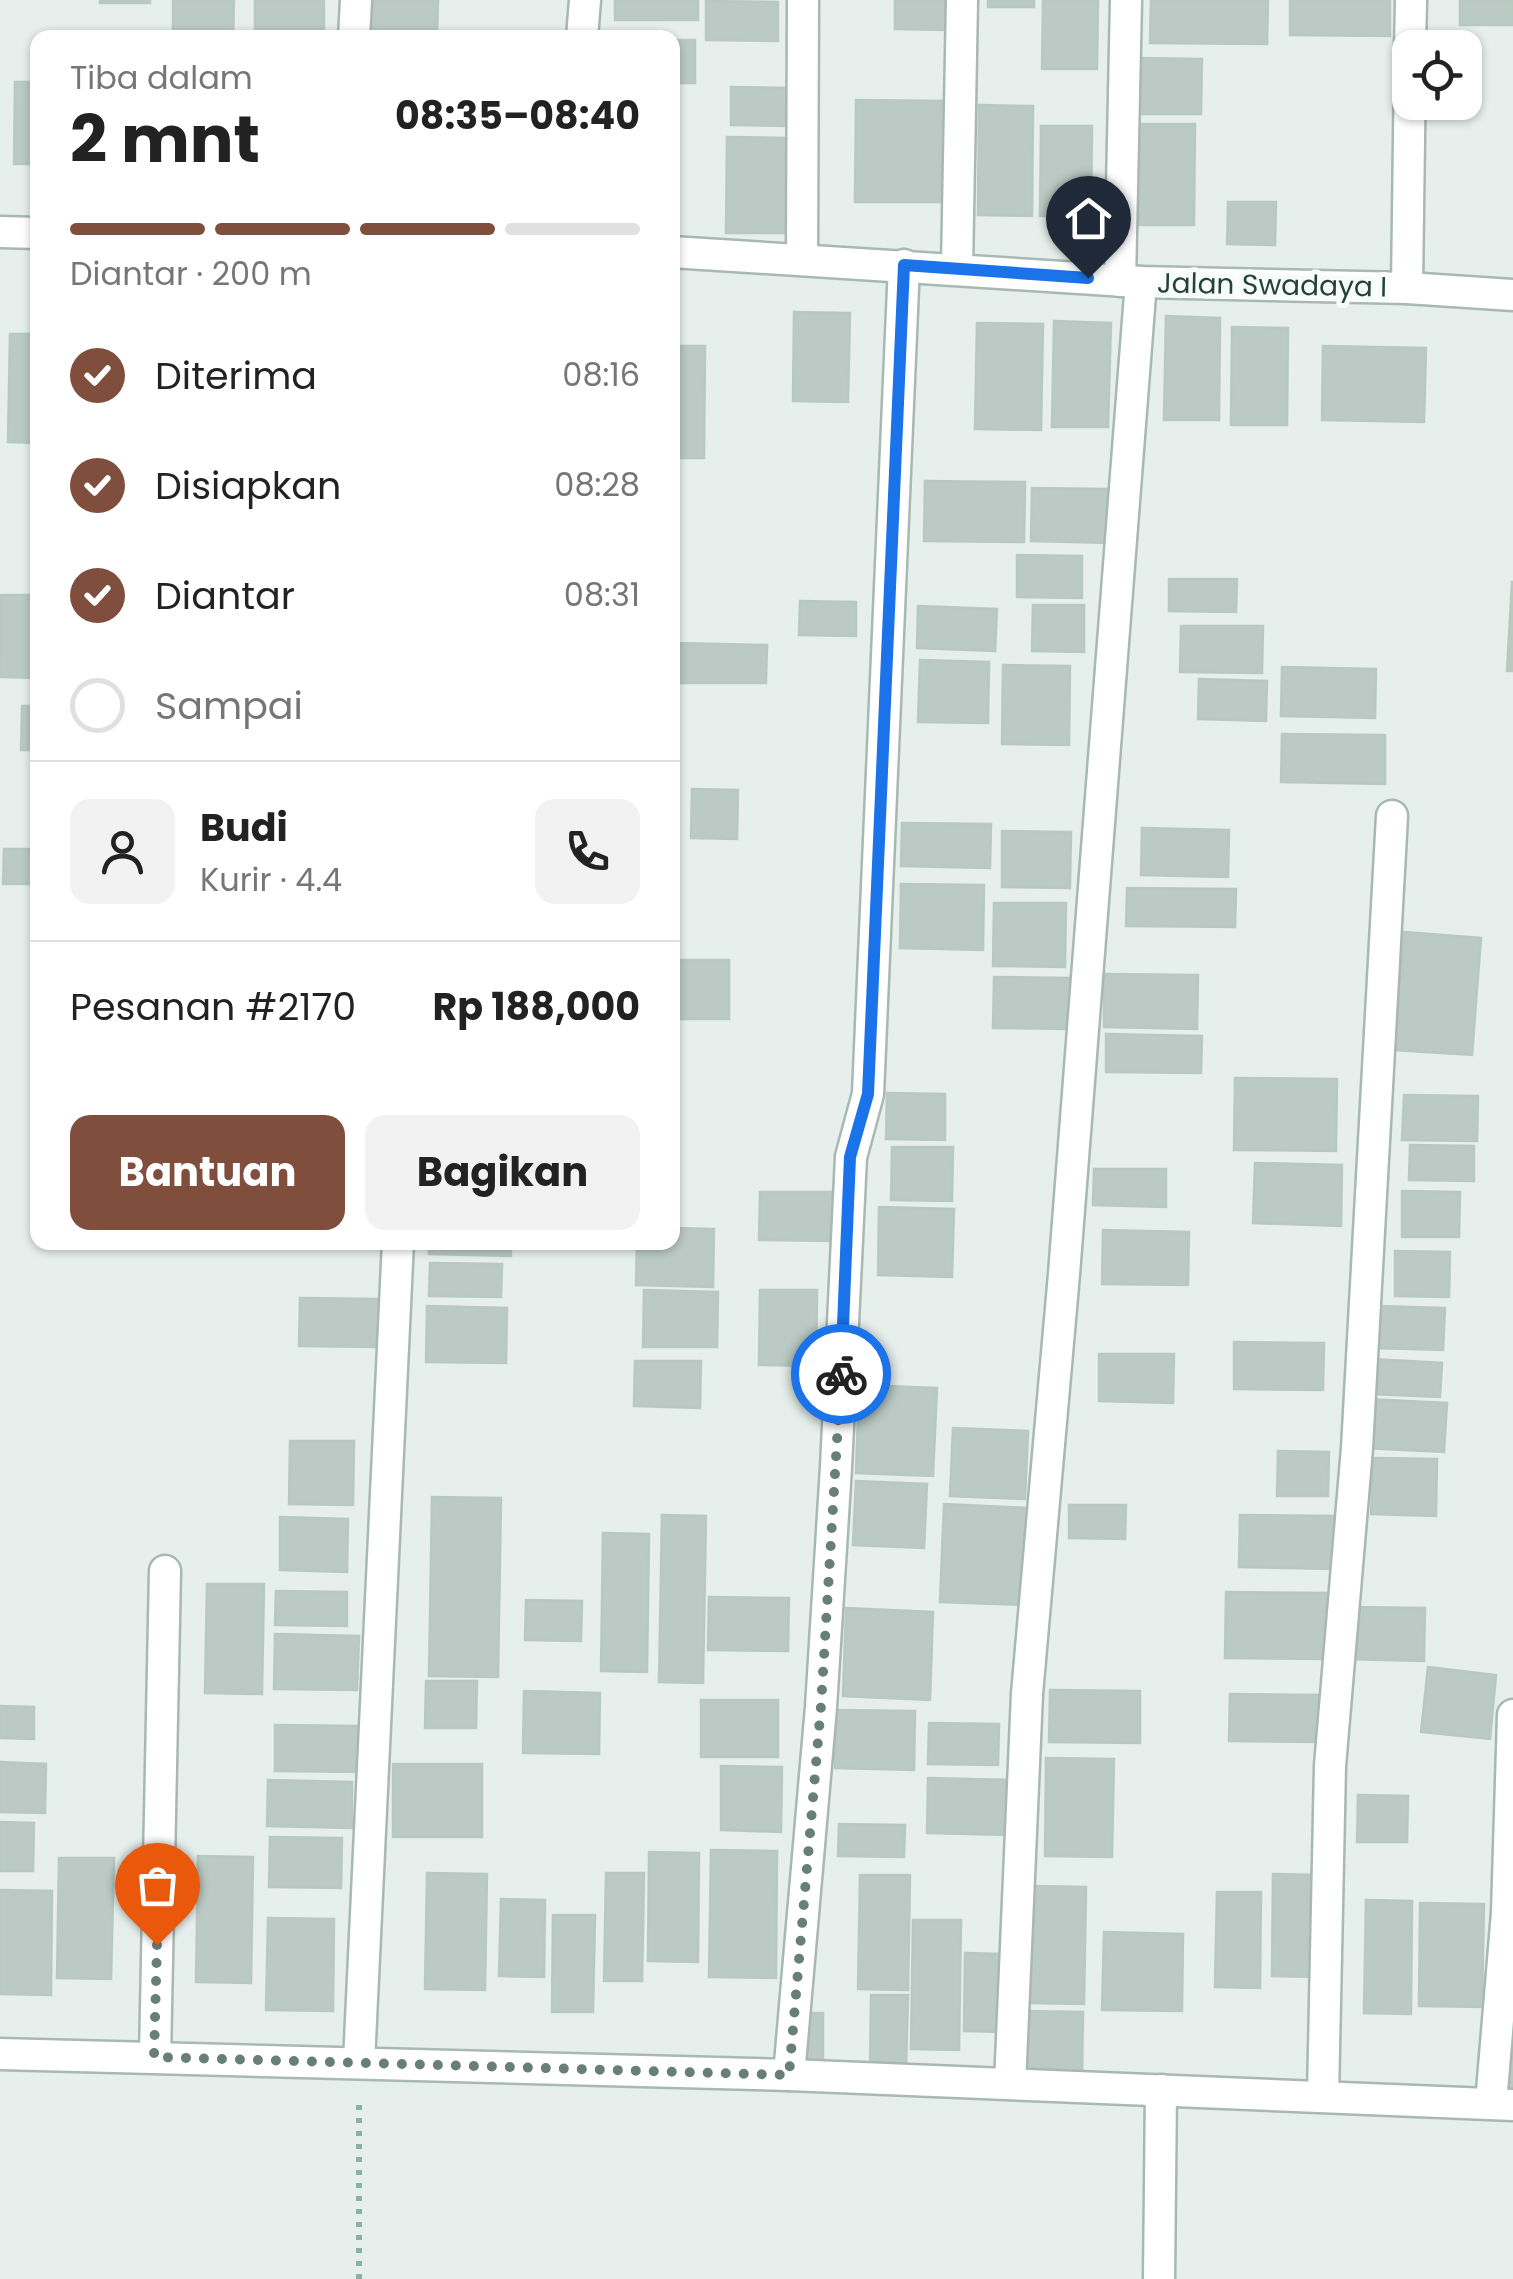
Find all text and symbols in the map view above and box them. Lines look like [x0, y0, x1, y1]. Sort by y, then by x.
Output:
map controls [1392, 30, 1482, 120]
button: locate [1392, 30, 1482, 120]
text: Tiba dalam [70, 55, 253, 100]
text: 08:35–08:40 [395, 89, 640, 142]
text: 2 mnt [70, 94, 260, 185]
pin [1046, 176, 1131, 279]
icon: home [1061, 191, 1116, 246]
text: Diantar · 200 m [70, 251, 312, 296]
street label: Jalan Swadaya I [1157, 263, 1387, 307]
icon: check [70, 348, 125, 403]
text: Diterima [155, 349, 317, 402]
text: 08:16 [562, 352, 640, 397]
icon: check [70, 458, 125, 513]
text: Disiapkan [155, 459, 341, 512]
text: 08:28 [554, 462, 640, 507]
icon: check [70, 568, 125, 623]
text: Diantar [155, 569, 295, 622]
text: 08:31 [564, 572, 640, 617]
text: Sampai [155, 679, 303, 732]
button: person [70, 799, 175, 904]
button: phone [535, 799, 640, 904]
text: Budi [200, 801, 288, 854]
text: Kurir · 4.4 [200, 857, 342, 902]
text: Pesanan #2170 [70, 980, 356, 1033]
text: Rp 188,000 [433, 980, 640, 1033]
button: Bantuan [70, 1115, 345, 1230]
button: Bagikan [365, 1115, 640, 1230]
courier [791, 1324, 891, 1424]
icon: bike [814, 1347, 869, 1402]
pin [115, 1843, 200, 1946]
icon: bag [130, 1858, 185, 1913]

